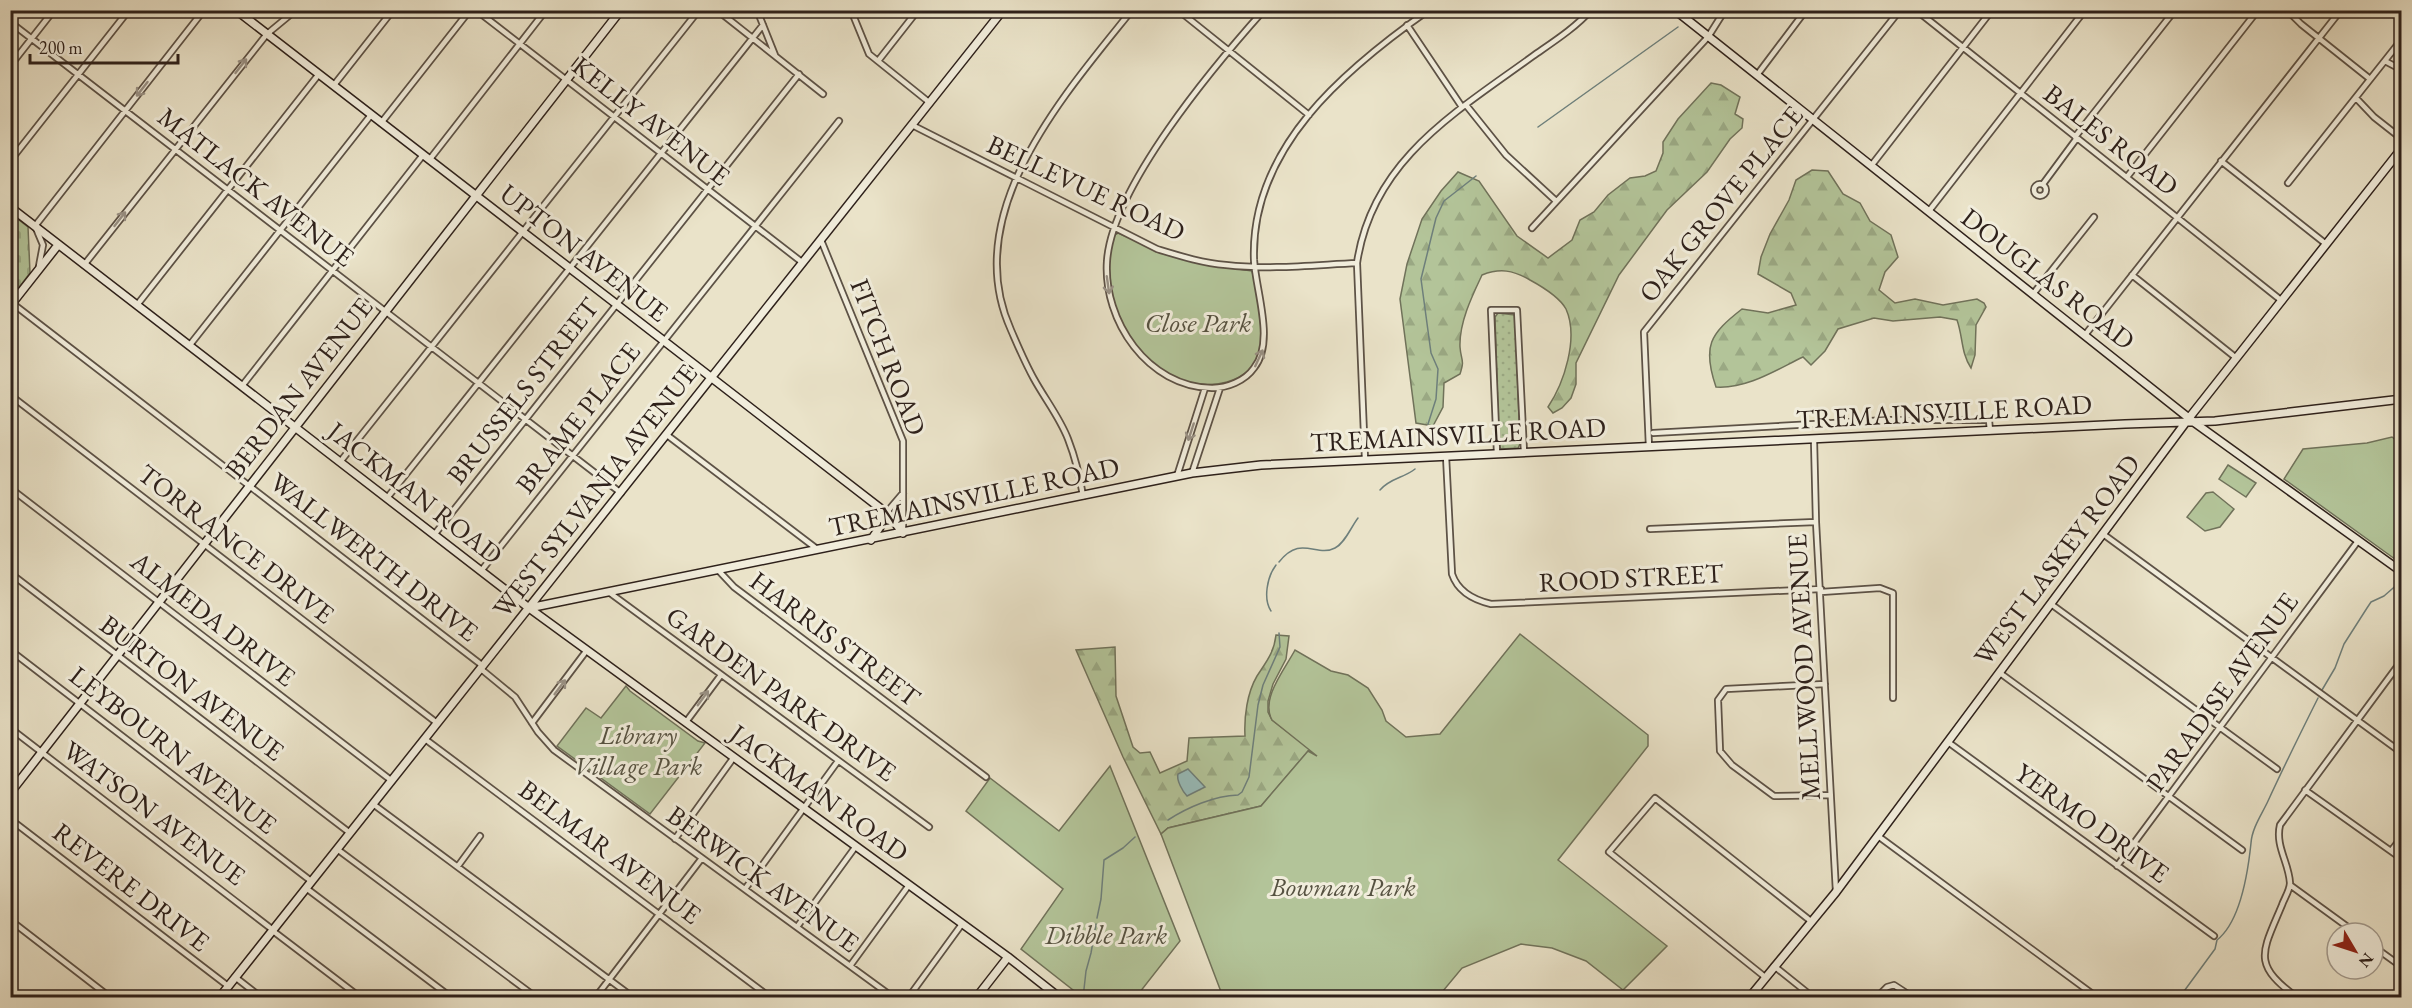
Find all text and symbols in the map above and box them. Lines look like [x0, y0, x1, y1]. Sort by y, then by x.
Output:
scale bar [30, 27, 178, 65]
text: 200 m [39, 36, 83, 59]
street label: KELLY AVENUE [565, 48, 737, 193]
one-way arrow [235, 58, 248, 74]
street label: BALES ROAD [2037, 76, 2186, 203]
one-way arrow [136, 81, 149, 97]
street label: OAK GROVE PLACE [1631, 98, 1811, 309]
street label: MATLACK AVENUE [151, 99, 362, 274]
street label: BELLEVUE ROAD [982, 126, 1191, 249]
street label: UPTON AVENUE [493, 176, 676, 329]
street label: DOUGLAS ROAD [1954, 200, 2142, 357]
one-way arrow [114, 211, 127, 227]
street label: FITCH ROAD [843, 273, 934, 440]
one-way arrow [1103, 275, 1114, 295]
street label: BERDAN AVENUE [217, 290, 380, 485]
street label: BRUSSELS STREET [439, 290, 607, 491]
park label: Close Park [1145, 305, 1251, 340]
street label: BRAME PLACE [508, 335, 648, 500]
one-way arrow [1254, 350, 1265, 368]
street label: WEST SYLVANIA AVENUE [485, 357, 705, 625]
street label: TREMAINSVILLE ROAD [1795, 386, 2093, 437]
street label: TREMAINSVILLE ROAD [1309, 409, 1607, 460]
street label: JACKMAN ROAD [319, 412, 510, 572]
one-way arrow [1185, 422, 1196, 441]
street label: WEST LASKEY ROAD [1966, 447, 2148, 672]
street label: TREMAINSVILLE ROAD [825, 449, 1122, 544]
street label: TORRANCE DRIVE [131, 456, 342, 631]
street label: WALLWERTH DRIVE [263, 464, 486, 649]
street label: MELLWOOD AVENUE [1779, 533, 1828, 801]
street label: ALMEDA DRIVE [123, 543, 303, 694]
street label: ROOD STREET [1538, 555, 1725, 600]
street label: HARRIS STREET [743, 563, 928, 715]
street label: PARADISE AVENUE [2138, 585, 2306, 798]
street label: GARDEN PARK DRIVE [659, 598, 903, 789]
street label: BURTON AVENUE [93, 607, 292, 768]
street label: LEYBOURN AVENUE [63, 658, 284, 842]
one-way arrow [553, 679, 566, 695]
one-way arrow [697, 691, 710, 707]
street label: JACKMAN ROAD [721, 715, 916, 869]
park label: Library Village Park [574, 717, 702, 783]
street label: WATSON AVENUE [56, 732, 253, 893]
street label: YERMO DRIVE [2008, 755, 2176, 890]
street label: BELMAR AVENUE [512, 772, 708, 932]
street label: BERWICK AVENUE [660, 797, 866, 960]
street label: REVERE DRIVE [46, 814, 217, 959]
park label: Bowman Park [1269, 869, 1416, 904]
park label: Dibble Park [1044, 917, 1167, 952]
north arrow [2325, 921, 2385, 981]
text: N [2354, 948, 2379, 972]

